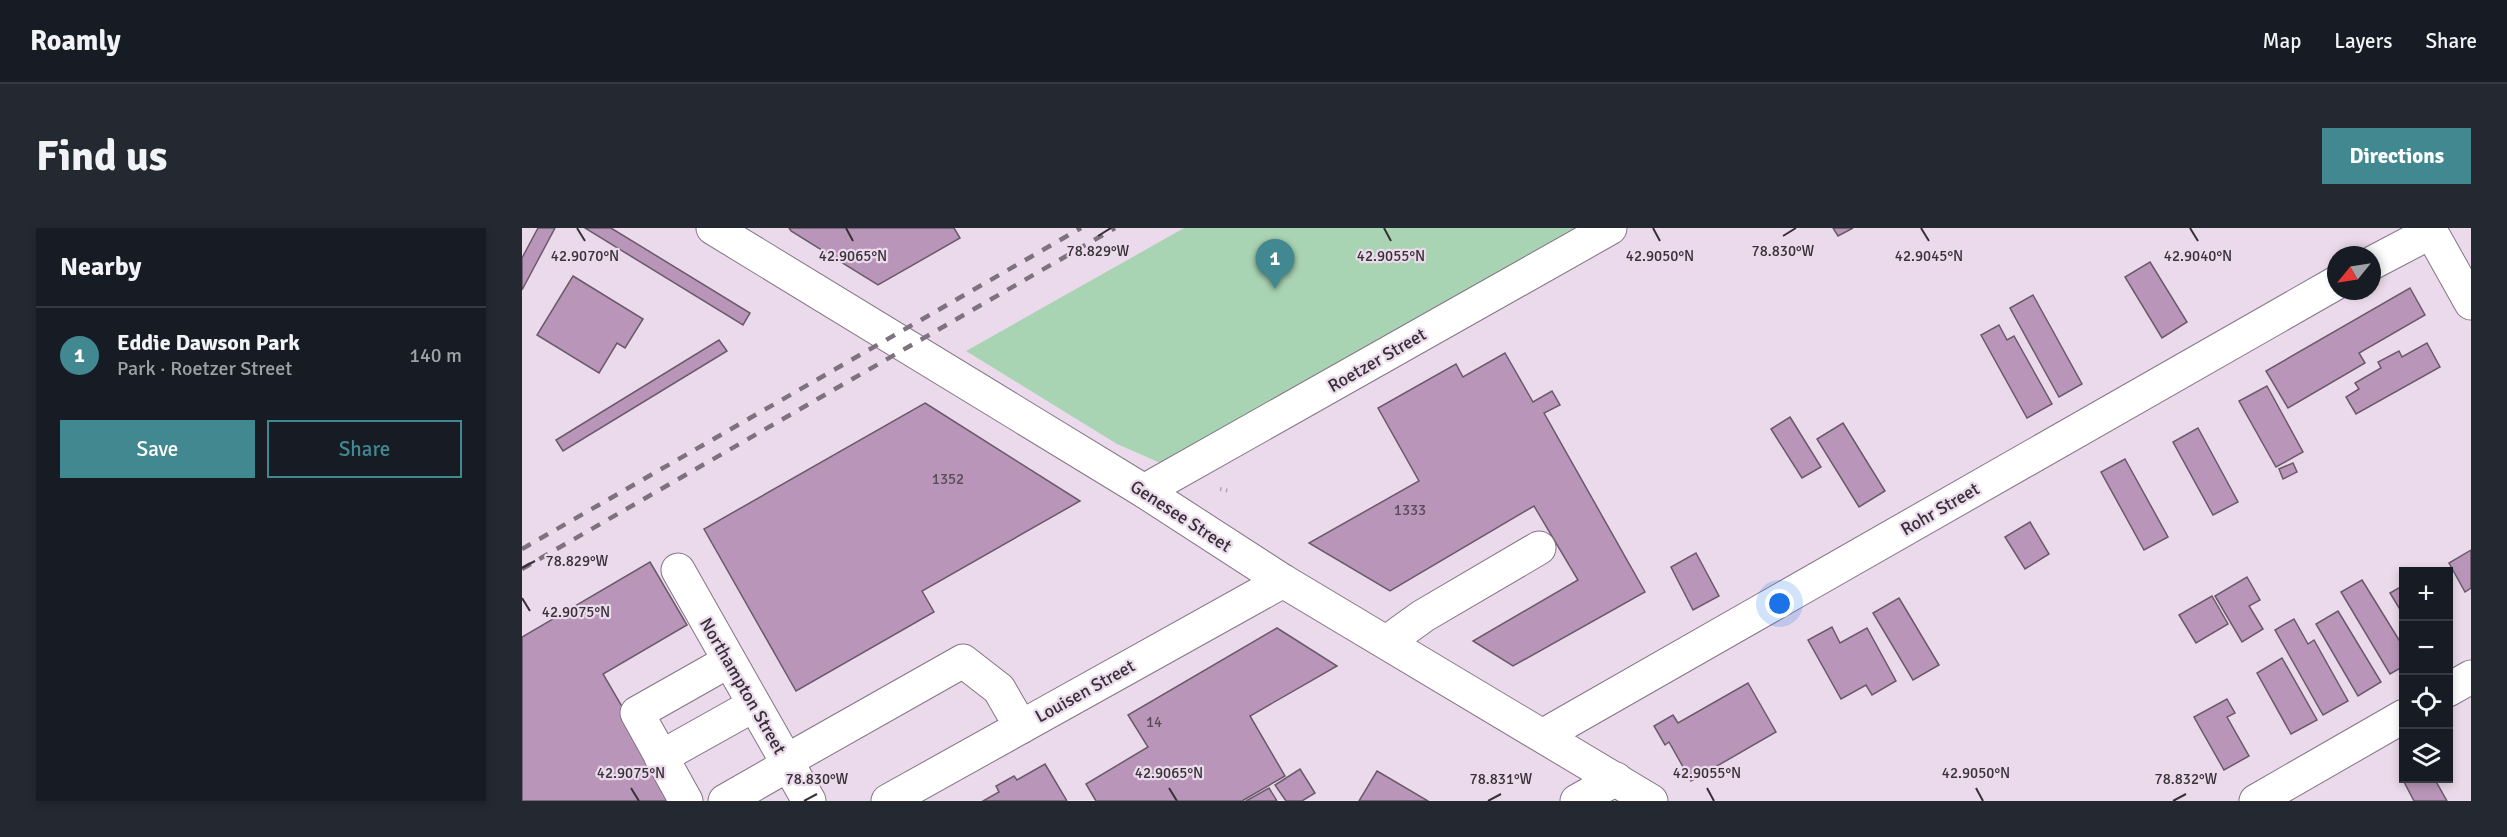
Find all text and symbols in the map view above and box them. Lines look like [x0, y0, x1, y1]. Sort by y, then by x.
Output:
text: Roamly [30, 24, 121, 58]
text: Map [2263, 28, 2301, 54]
text: Layers [2334, 28, 2392, 54]
text: Share [2425, 28, 2477, 54]
button: Directions [2322, 128, 2471, 184]
text: Find us [36, 131, 167, 182]
pin: 1 [1256, 239, 1294, 289]
text: 78.829°W [1067, 242, 1130, 260]
text: 78.830°W [1752, 242, 1815, 260]
north arrow [2327, 246, 2381, 300]
text: 42.9070°N [551, 247, 619, 265]
text: 42.9065°N [819, 247, 887, 265]
text: 42.9055°N [1357, 247, 1425, 265]
text: 42.9050°N [1626, 247, 1694, 265]
text: 42.9045°N [1895, 247, 1963, 265]
text: 42.9040°N [2164, 247, 2232, 265]
text: Nearby [60, 251, 141, 283]
street label: Roetzer Street [1324, 323, 1430, 397]
text: Eddie Dawson Park [117, 329, 300, 356]
text: 1 [74, 343, 85, 368]
text: 140 m [409, 343, 462, 368]
text: Park · Roetzer Street [117, 356, 292, 381]
button: Save [60, 420, 255, 478]
button: Share [267, 420, 462, 478]
house number: 1352 [932, 470, 964, 488]
street label: Genesee Street [1126, 475, 1236, 557]
street label: Rohr Street [1897, 478, 1983, 540]
house number: 1333 [1394, 501, 1426, 519]
text: 78.829°W [546, 552, 609, 570]
map controls [2399, 567, 2453, 783]
button: + [2399, 567, 2453, 621]
your location [1765, 589, 1794, 618]
text: 42.9075°N [542, 603, 610, 621]
street label: Northampton Street [695, 614, 791, 758]
button: − [2399, 621, 2453, 675]
street label: Louisen Street [1031, 655, 1139, 727]
button: locate [2399, 675, 2453, 729]
house number: 14 [1146, 713, 1162, 731]
button: layers [2399, 729, 2453, 783]
text: 42.9075°N [597, 764, 665, 782]
text: 42.9065°N [1135, 764, 1203, 782]
text: 42.9055°N [1673, 764, 1741, 782]
text: 42.9050°N [1942, 764, 2010, 782]
text: 78.830°W [786, 770, 849, 788]
text: 78.831°W [1470, 770, 1533, 788]
text: 78.832°W [2155, 770, 2218, 788]

